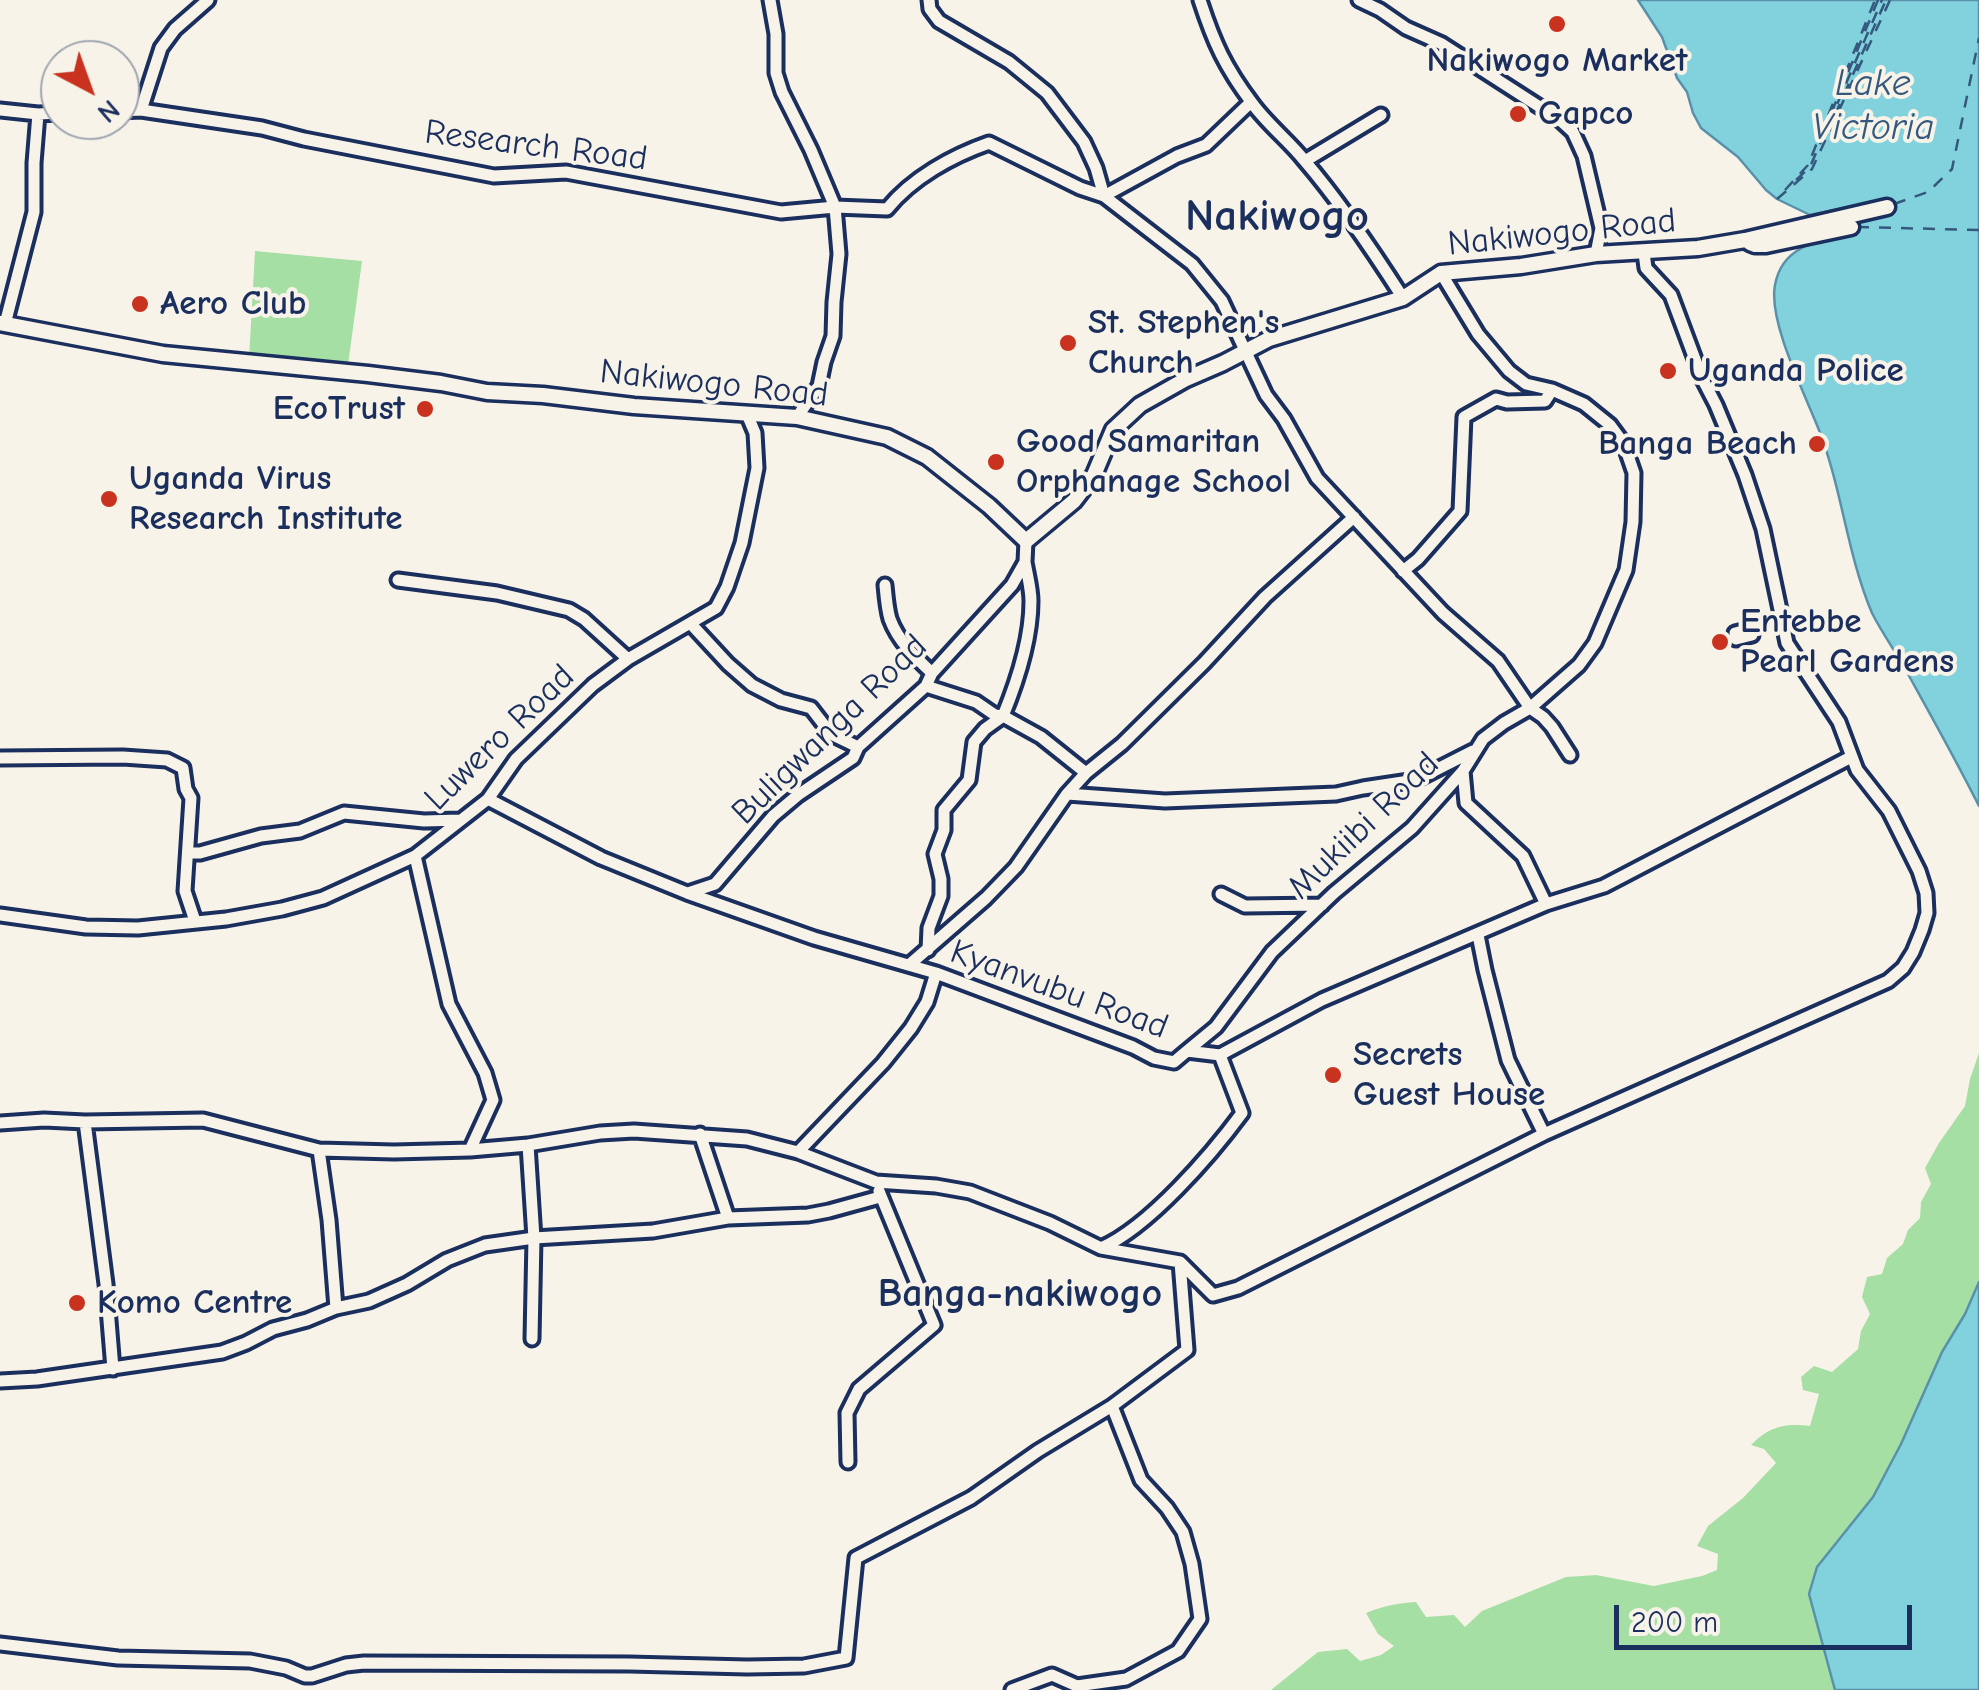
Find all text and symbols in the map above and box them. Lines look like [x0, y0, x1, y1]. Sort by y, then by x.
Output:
marker: Nakiwogo Market [1546, 13, 1568, 35]
north arrow [40, 40, 140, 140]
place label: Nakiwogo Market [1427, 40, 1687, 82]
water label: Lake Victoria [1812, 61, 1934, 150]
text: N [91, 93, 126, 129]
place label: Gapco [1538, 93, 1633, 135]
marker: Gapco [1507, 103, 1529, 125]
street label: Research Road [422, 112, 650, 180]
district label: Nakiwogo [1185, 190, 1369, 244]
street label: Nakiwogo Road [1446, 200, 1678, 266]
place label: Aero Club [160, 283, 306, 325]
marker: Aero Club [129, 293, 151, 315]
place label: St. Stephen's Church [1088, 302, 1279, 384]
marker: St. Stephen's Church [1057, 332, 1079, 354]
place label: Uganda Police [1688, 350, 1904, 392]
street label: Nakiwogo Road [598, 351, 830, 417]
marker: Uganda Police [1657, 360, 1679, 382]
place label: EcoTrust [273, 388, 405, 430]
marker: EcoTrust [414, 398, 436, 420]
place label: Good Samaritan Orphanage School [1016, 421, 1291, 503]
place label: Banga Beach [1598, 423, 1797, 465]
marker: Banga Beach [1806, 433, 1828, 455]
marker: Good Samaritan Orphanage School [985, 451, 1007, 473]
place label: Uganda Virus Research Institute [129, 458, 402, 540]
marker: Uganda Virus Research Institute [98, 488, 120, 510]
place label: Entebbe Pearl Gardens [1740, 601, 1954, 683]
street label: Buligwanga Road [724, 626, 936, 834]
marker: Entebbe Pearl Gardens [1709, 631, 1731, 653]
street label: Luwero Road [416, 656, 584, 820]
street label: Mukiibi Road [1280, 744, 1448, 908]
street label: Kyanvubu Road [944, 931, 1174, 1049]
place label: Secrets Guest House [1353, 1034, 1545, 1116]
marker: Secrets Guest House [1322, 1064, 1344, 1086]
district label: Banga-nakiwogo [878, 1271, 1162, 1319]
place label: Komo Centre [97, 1282, 292, 1324]
marker: Komo Centre [66, 1292, 88, 1314]
scale bar [1619, 1585, 1916, 1647]
text: 200 m [1631, 1605, 1718, 1640]

